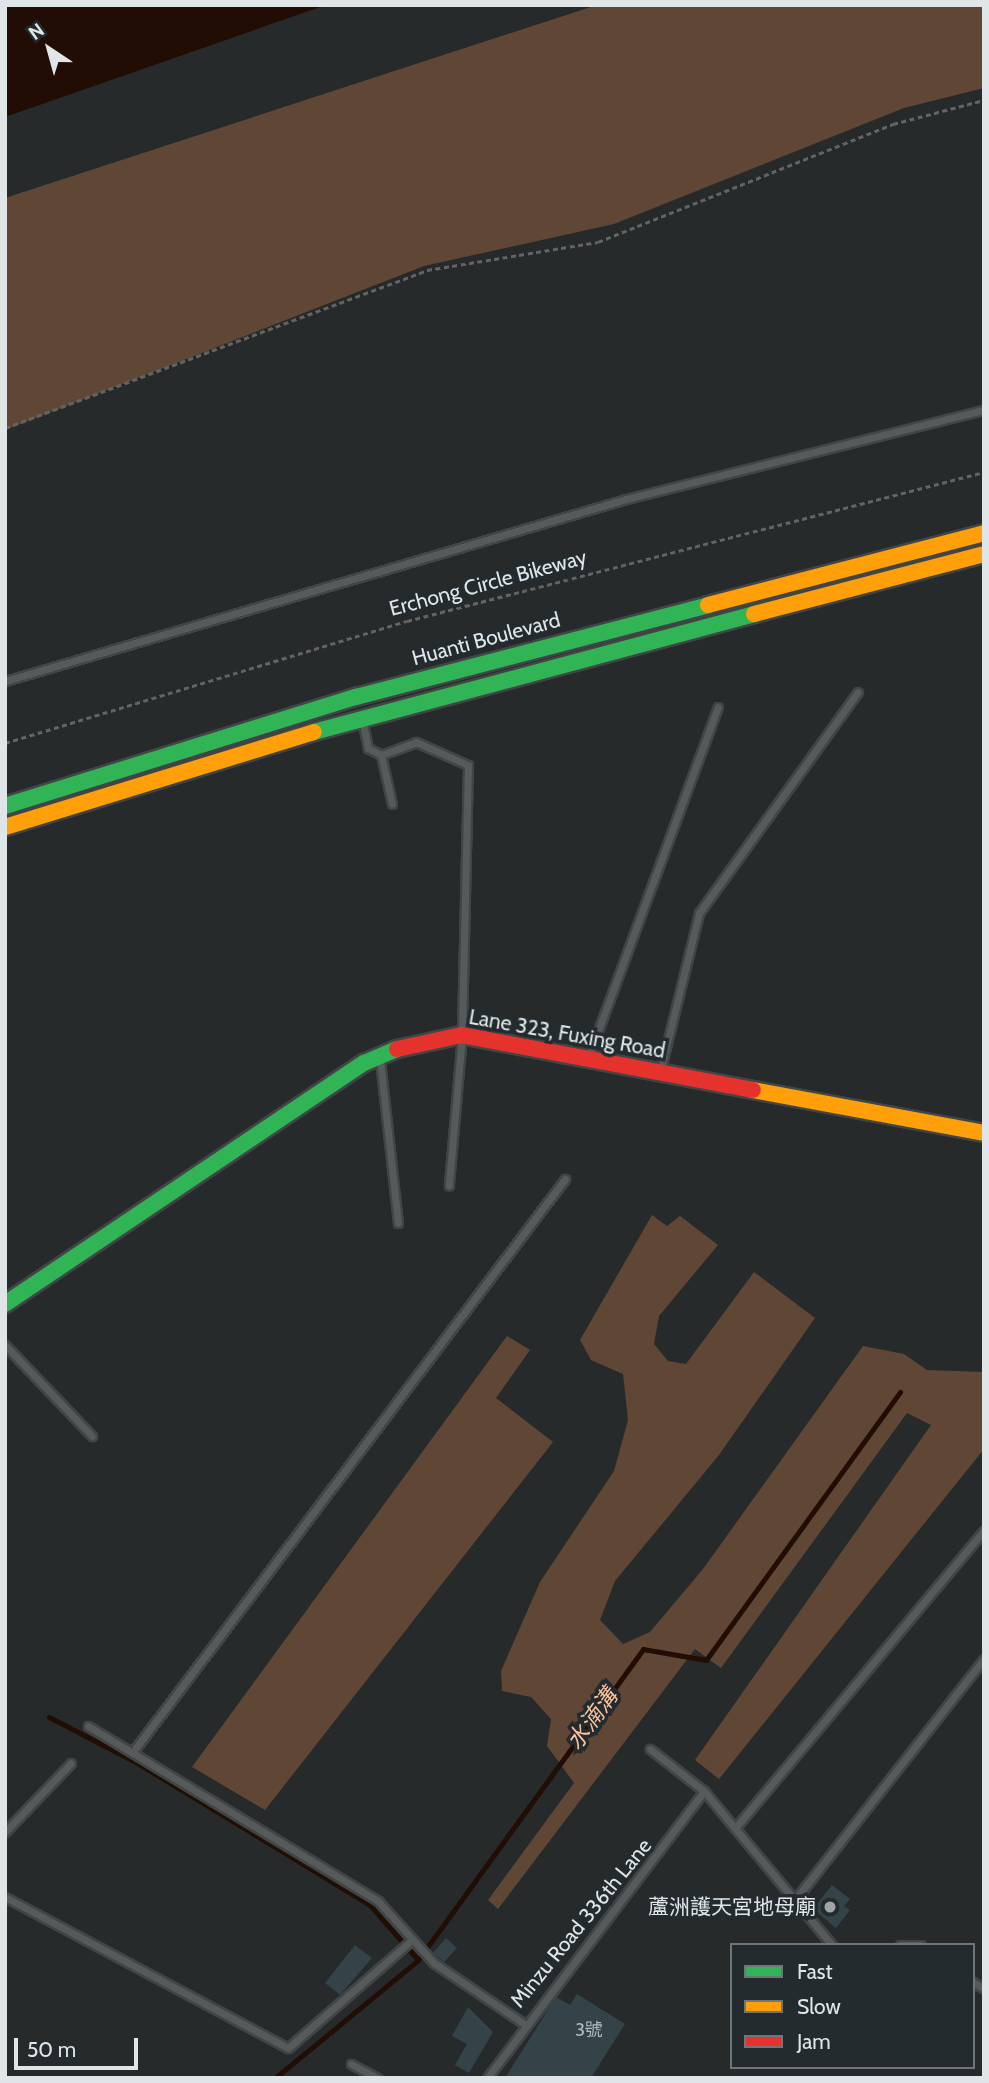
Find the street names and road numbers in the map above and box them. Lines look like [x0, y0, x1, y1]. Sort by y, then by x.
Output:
street label: Erchong Circle Bikeway [386, 545, 590, 621]
street label: Huanti Boulevard [409, 607, 563, 671]
street label: Lane 323, Fuxing Road [467, 1004, 667, 1064]
street label: Minzu Road 336th Lane [505, 1834, 657, 2012]

